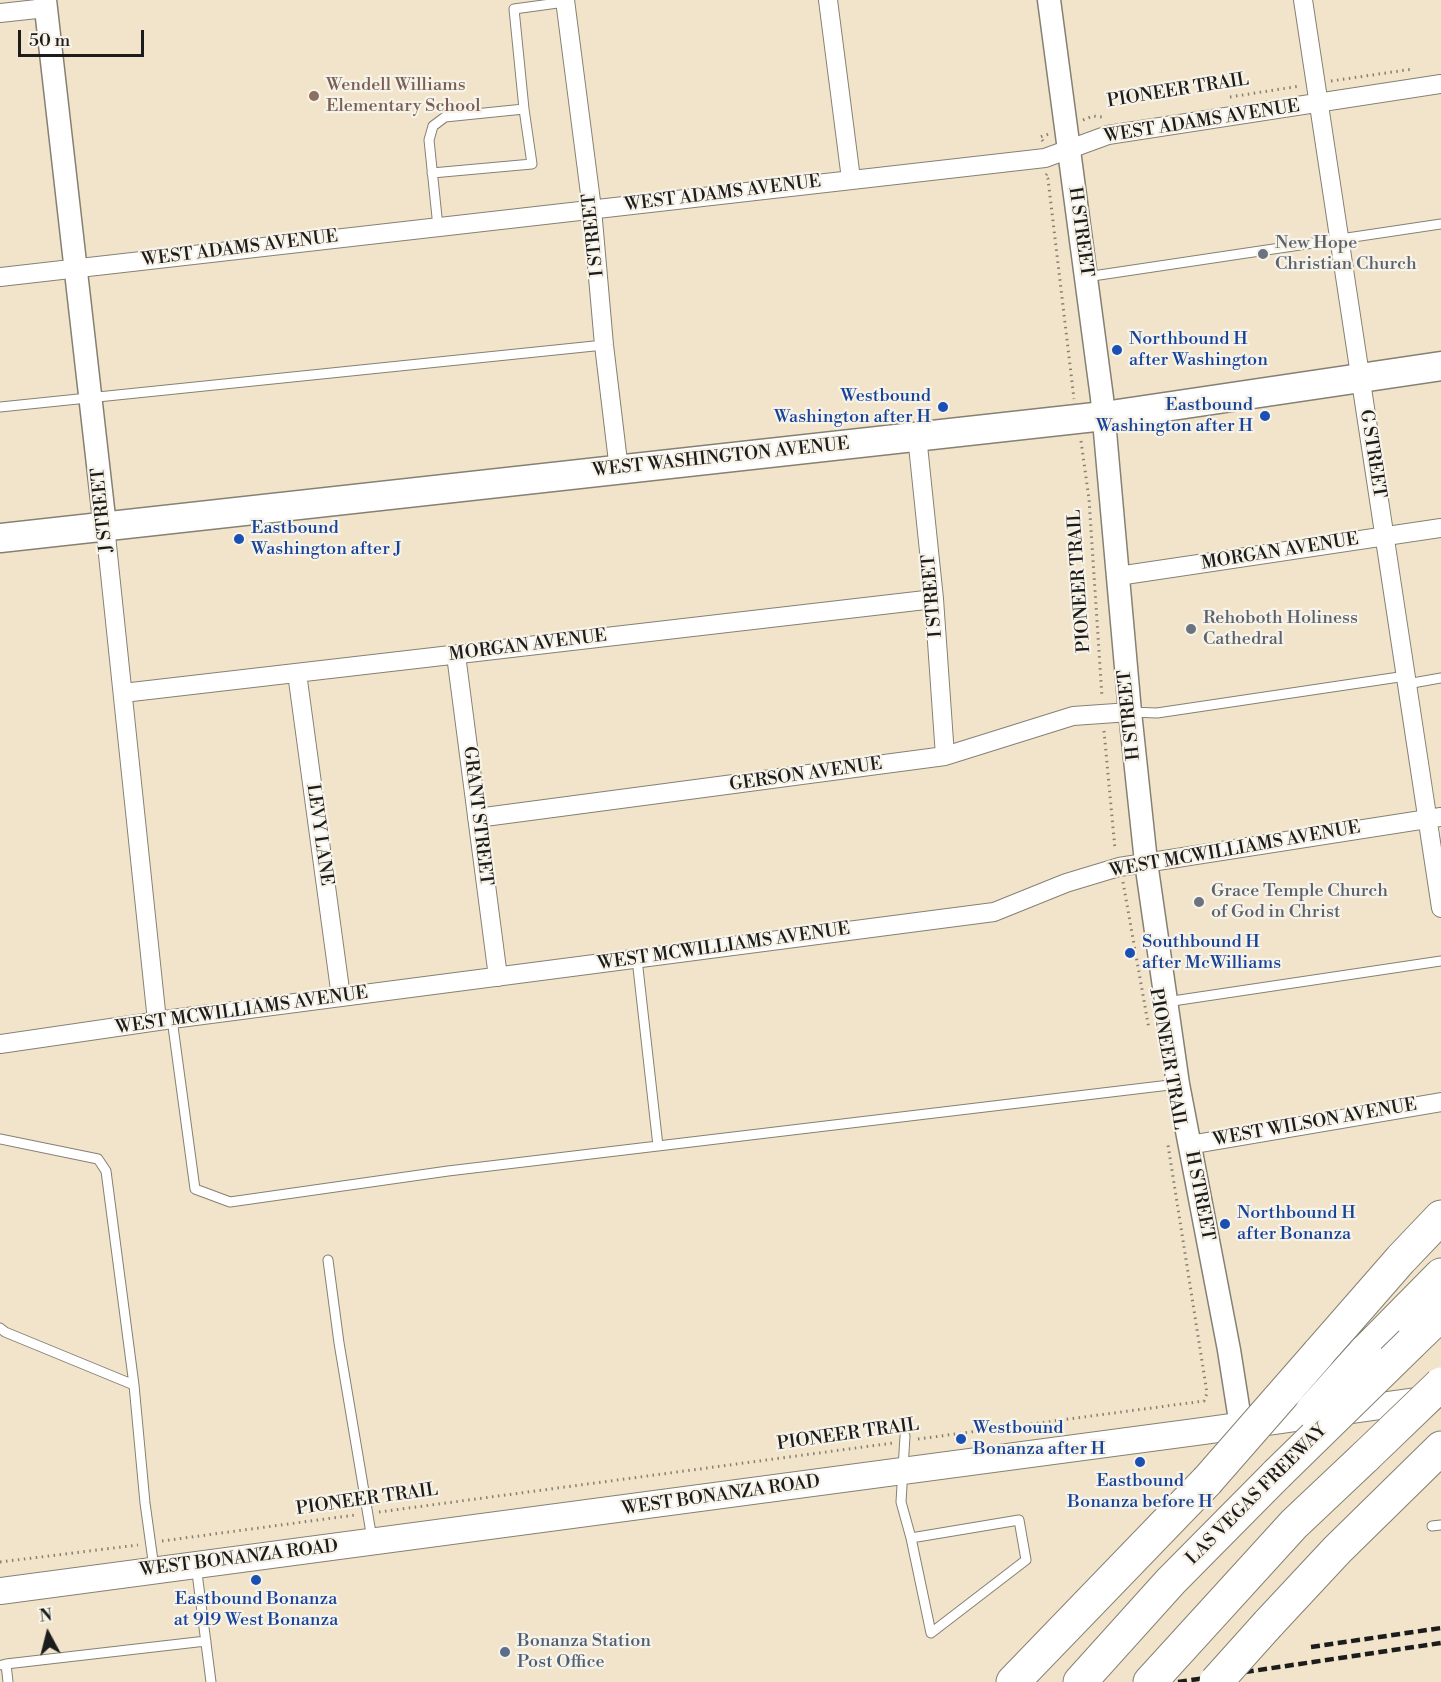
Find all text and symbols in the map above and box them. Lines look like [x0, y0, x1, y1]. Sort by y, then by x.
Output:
scale bar [21, 18, 147, 56]
text: 50 m [29, 29, 70, 52]
street label: PIONEER TRAIL [1106, 69, 1250, 113]
place label: Wendell Williams Elementary School [326, 75, 481, 118]
marker: Wendell Williams Elementary School [307, 89, 321, 103]
street label: WEST ADAMS AVENUE [1103, 96, 1301, 148]
street label: WEST ADAMS AVENUE [624, 171, 822, 217]
street label: H STREET [1063, 186, 1097, 278]
street label: I STREET [579, 193, 609, 277]
street label: WEST ADAMS AVENUE [141, 226, 339, 272]
place label: New Hope Christian Church [1275, 233, 1417, 276]
marker: New Hope Christian Church [1256, 247, 1270, 261]
place label: Northbound H after Washington [1129, 329, 1268, 372]
marker: Northbound H after Washington [1110, 343, 1124, 357]
place label: Westbound Washington after H [774, 386, 931, 428]
place label: Eastbound Washington after H [1096, 395, 1253, 438]
marker: Westbound Washington after H [936, 400, 950, 414]
street label: G STREET [1354, 408, 1390, 500]
marker: Eastbound Washington after H [1258, 409, 1272, 423]
street label: WEST WASHINGTON AVENUE [591, 434, 851, 482]
street label: J STREET [88, 467, 118, 553]
street label: PIONEER TRAIL [1064, 509, 1096, 653]
place label: Eastbound Washington after J [251, 518, 402, 560]
street label: MORGAN AVENUE [1200, 529, 1360, 575]
marker: Eastbound Washington after J [232, 532, 246, 546]
street label: I STREET [919, 554, 947, 638]
place label: Rehoboth Holiness Cathedral [1203, 608, 1358, 650]
marker: Rehoboth Holiness Cathedral [1184, 622, 1198, 636]
street label: MORGAN AVENUE [448, 626, 608, 666]
street label: H STREET [1115, 669, 1145, 761]
street label: GRANT STREET [458, 745, 496, 887]
street label: GERSON AVENUE [728, 754, 884, 796]
street label: LEVY LANE [301, 783, 337, 887]
street label: WEST MCWILLIAMS AVENUE [1108, 817, 1362, 883]
place label: Grace Temple Church of God in Christ [1211, 881, 1388, 924]
marker: Grace Temple Church of God in Christ [1192, 895, 1206, 909]
street label: WEST MCWILLIAMS AVENUE [596, 919, 852, 975]
place label: Southbound H after McWilliams [1142, 932, 1281, 974]
marker: Southbound H after McWilliams [1123, 946, 1137, 960]
street label: WEST MCWILLIAMS AVENUE [114, 983, 370, 1039]
street label: PIONEER TRAIL [1144, 987, 1190, 1131]
street label: WEST WILSON AVENUE [1211, 1094, 1419, 1152]
street label: H STREET [1180, 1149, 1218, 1243]
place label: Northbound H after Bonanza [1237, 1203, 1356, 1246]
marker: Northbound H after Bonanza [1218, 1217, 1232, 1231]
street label: PIONEER TRAIL [776, 1414, 920, 1456]
place label: Westbound Bonanza after H [973, 1418, 1105, 1460]
street label: LAS VEGAS FREEWAY [1182, 1420, 1332, 1570]
marker: Westbound Bonanza after H [954, 1432, 968, 1446]
marker: Eastbound Bonanza before H [1133, 1455, 1147, 1469]
street label: WEST BONANZA ROAD [621, 1471, 821, 1521]
place label: Eastbound Bonanza before H [1067, 1471, 1213, 1514]
street label: PIONEER TRAIL [295, 1479, 439, 1521]
street label: WEST BONANZA ROAD [139, 1536, 339, 1582]
marker: Eastbound Bonanza at 919 West Bonanza [249, 1573, 263, 1587]
place label: Eastbound Bonanza at 919 West Bonanza [174, 1589, 338, 1632]
north arrow [18, 1604, 78, 1664]
text: N [38, 1605, 53, 1627]
place label: Bonanza Station Post Office [517, 1631, 651, 1674]
marker: Bonanza Station Post Office [498, 1645, 512, 1659]

